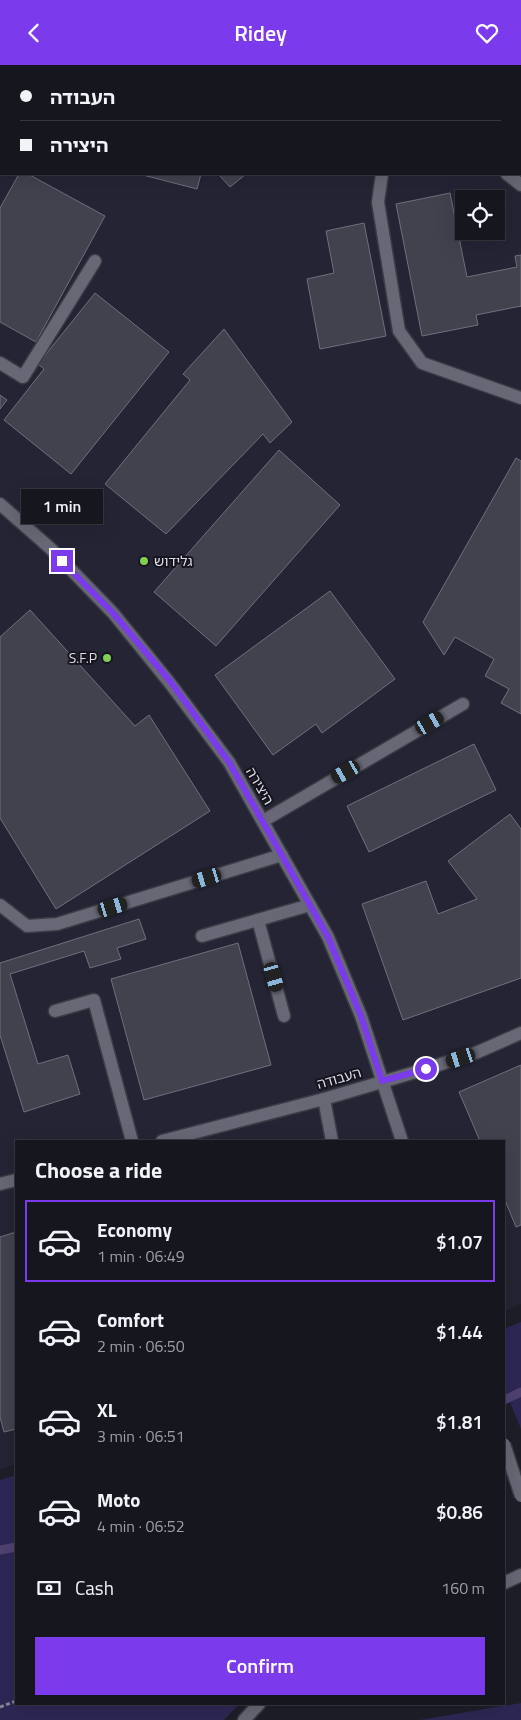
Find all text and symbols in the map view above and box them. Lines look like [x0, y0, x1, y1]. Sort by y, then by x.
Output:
text: Ridey [234, 16, 287, 50]
icon: back [20, 19, 48, 47]
icon: heart [473, 19, 501, 47]
text: העבודה [50, 82, 115, 111]
text: היצירה [50, 130, 108, 159]
map controls [455, 190, 505, 240]
button: locate [455, 190, 505, 240]
callout: 1 min [21, 489, 103, 523]
text: 1 min [43, 494, 81, 518]
route end [51, 550, 73, 572]
place label: גלידוש [154, 550, 192, 571]
marker: גלידוש [138, 555, 150, 567]
place label: S.F.P [69, 647, 97, 668]
marker: S.F.P [101, 652, 113, 664]
car [413, 709, 446, 737]
car [329, 758, 362, 786]
street label: היצירה [241, 763, 280, 808]
car [190, 866, 223, 890]
car [96, 895, 129, 919]
car [262, 961, 285, 993]
car [444, 1046, 477, 1070]
route start [415, 1058, 437, 1080]
street label: העבודה [314, 1061, 364, 1094]
text: Choose a ride [35, 1153, 162, 1187]
text: Economy [97, 1215, 172, 1244]
icon: car [37, 1219, 82, 1264]
text: $1.07 [436, 1227, 483, 1256]
text: 1 min · 06:49 [97, 1244, 185, 1268]
text: Comfort [97, 1305, 164, 1334]
icon: car [37, 1309, 82, 1354]
text: $1.44 [436, 1317, 483, 1346]
text: 2 min · 06:50 [97, 1334, 185, 1358]
text: XL [97, 1395, 117, 1424]
icon: car [37, 1399, 82, 1444]
text: $1.81 [436, 1407, 483, 1436]
text: 3 min · 06:51 [97, 1424, 185, 1448]
text: Moto [97, 1485, 140, 1514]
icon: car [37, 1489, 82, 1534]
text: $0.86 [436, 1497, 483, 1526]
text: 4 min · 06:52 [97, 1514, 185, 1538]
text: Cash [75, 1573, 114, 1602]
icon: cash [35, 1574, 63, 1602]
text: 160 m [441, 1576, 485, 1600]
button: Confirm [35, 1637, 485, 1695]

